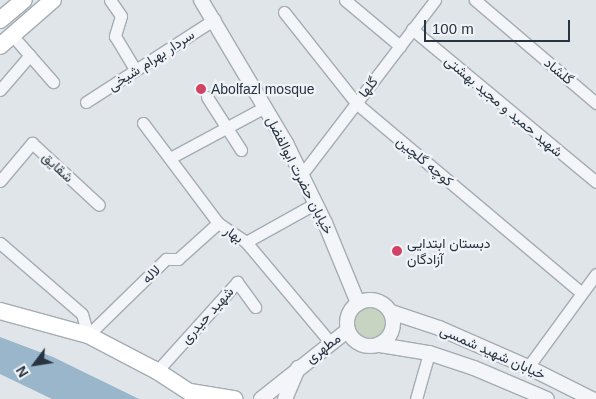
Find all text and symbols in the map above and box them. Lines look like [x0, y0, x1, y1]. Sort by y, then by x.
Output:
scale bar [426, 10, 572, 42]
text: 100 m [432, 20, 474, 37]
street label: سردار بهرام شیخی [105, 26, 197, 94]
street label: شهید حمید و مجید بهشتی [442, 52, 566, 160]
street label: گلشاد [541, 54, 577, 88]
street label: گلها [355, 73, 381, 101]
place label: Abolfazl mosque [211, 81, 315, 97]
marker: Abolfazl mosque [195, 83, 207, 95]
street label: خیابان حضرت ابوالفضل [263, 113, 337, 237]
street label: کوچه گلچین [393, 132, 457, 190]
street label: شقایق [39, 148, 77, 186]
street label: بهار [221, 222, 247, 246]
place label: دبستان ابتدایی آزادگان [407, 235, 490, 268]
marker: دبستان ابتدایی آزادگان [391, 245, 403, 257]
street label: لاله [138, 261, 164, 287]
street label: شهید حیدری [177, 283, 237, 347]
street label: خیابان شهید شمسی [438, 321, 548, 383]
street label: مطهری [302, 330, 344, 366]
north arrow [10, 339, 60, 389]
text: N [13, 363, 32, 380]

